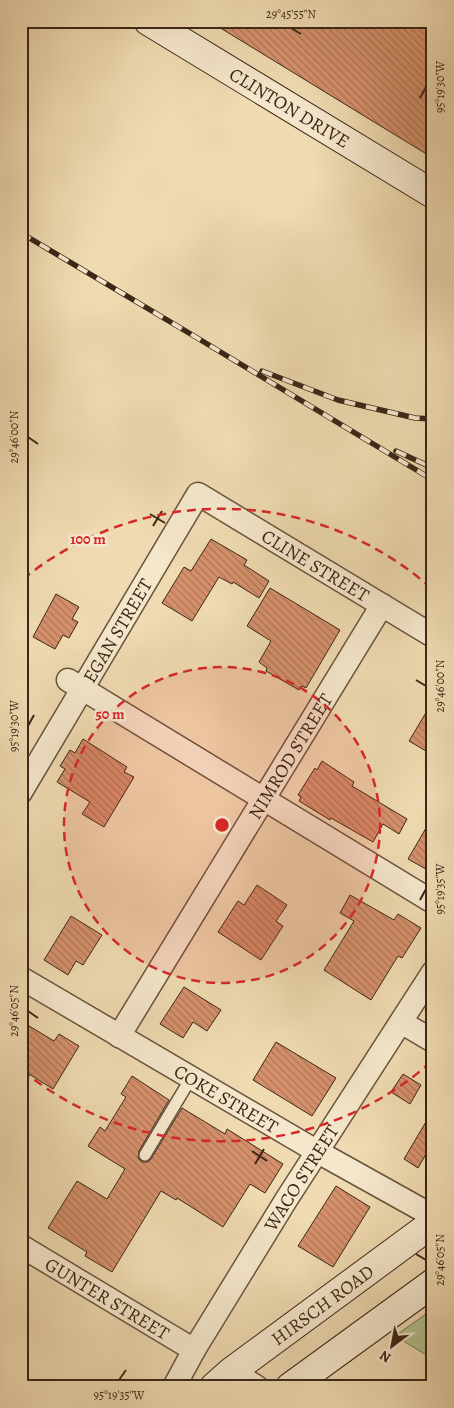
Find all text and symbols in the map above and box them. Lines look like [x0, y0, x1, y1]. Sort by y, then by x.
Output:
text: 29°45'55"N [266, 6, 316, 22]
text: 95°19'30"W [432, 60, 448, 113]
street label: CLINTON DRIVE [224, 61, 355, 155]
text: 29°46'00"N [6, 410, 22, 463]
street label: CLINE STREET [256, 523, 374, 609]
text: 100 m [70, 529, 106, 549]
street label: EGAN STREET [77, 573, 159, 688]
text: 29°46'00"N [432, 659, 448, 712]
street label: NIMROD STREET [242, 688, 339, 824]
text: 95°19'30"W [6, 699, 22, 752]
text: 50 m [95, 704, 125, 724]
centre of rings [213, 816, 231, 834]
text: 95°19'35"W [432, 863, 448, 914]
text: 29°46'05"N [6, 985, 22, 1037]
street label: COKE STREET [169, 1058, 283, 1140]
street label: WACO STREET [258, 1119, 346, 1237]
text: 29°46'05"N [432, 1234, 448, 1286]
street label: GUNTER STREET [40, 1251, 175, 1347]
street label: HIRSCH ROAD [266, 1259, 379, 1352]
north arrow [366, 1320, 416, 1370]
text: N [376, 1346, 395, 1367]
text: 95°19'35"W [94, 1387, 145, 1403]

